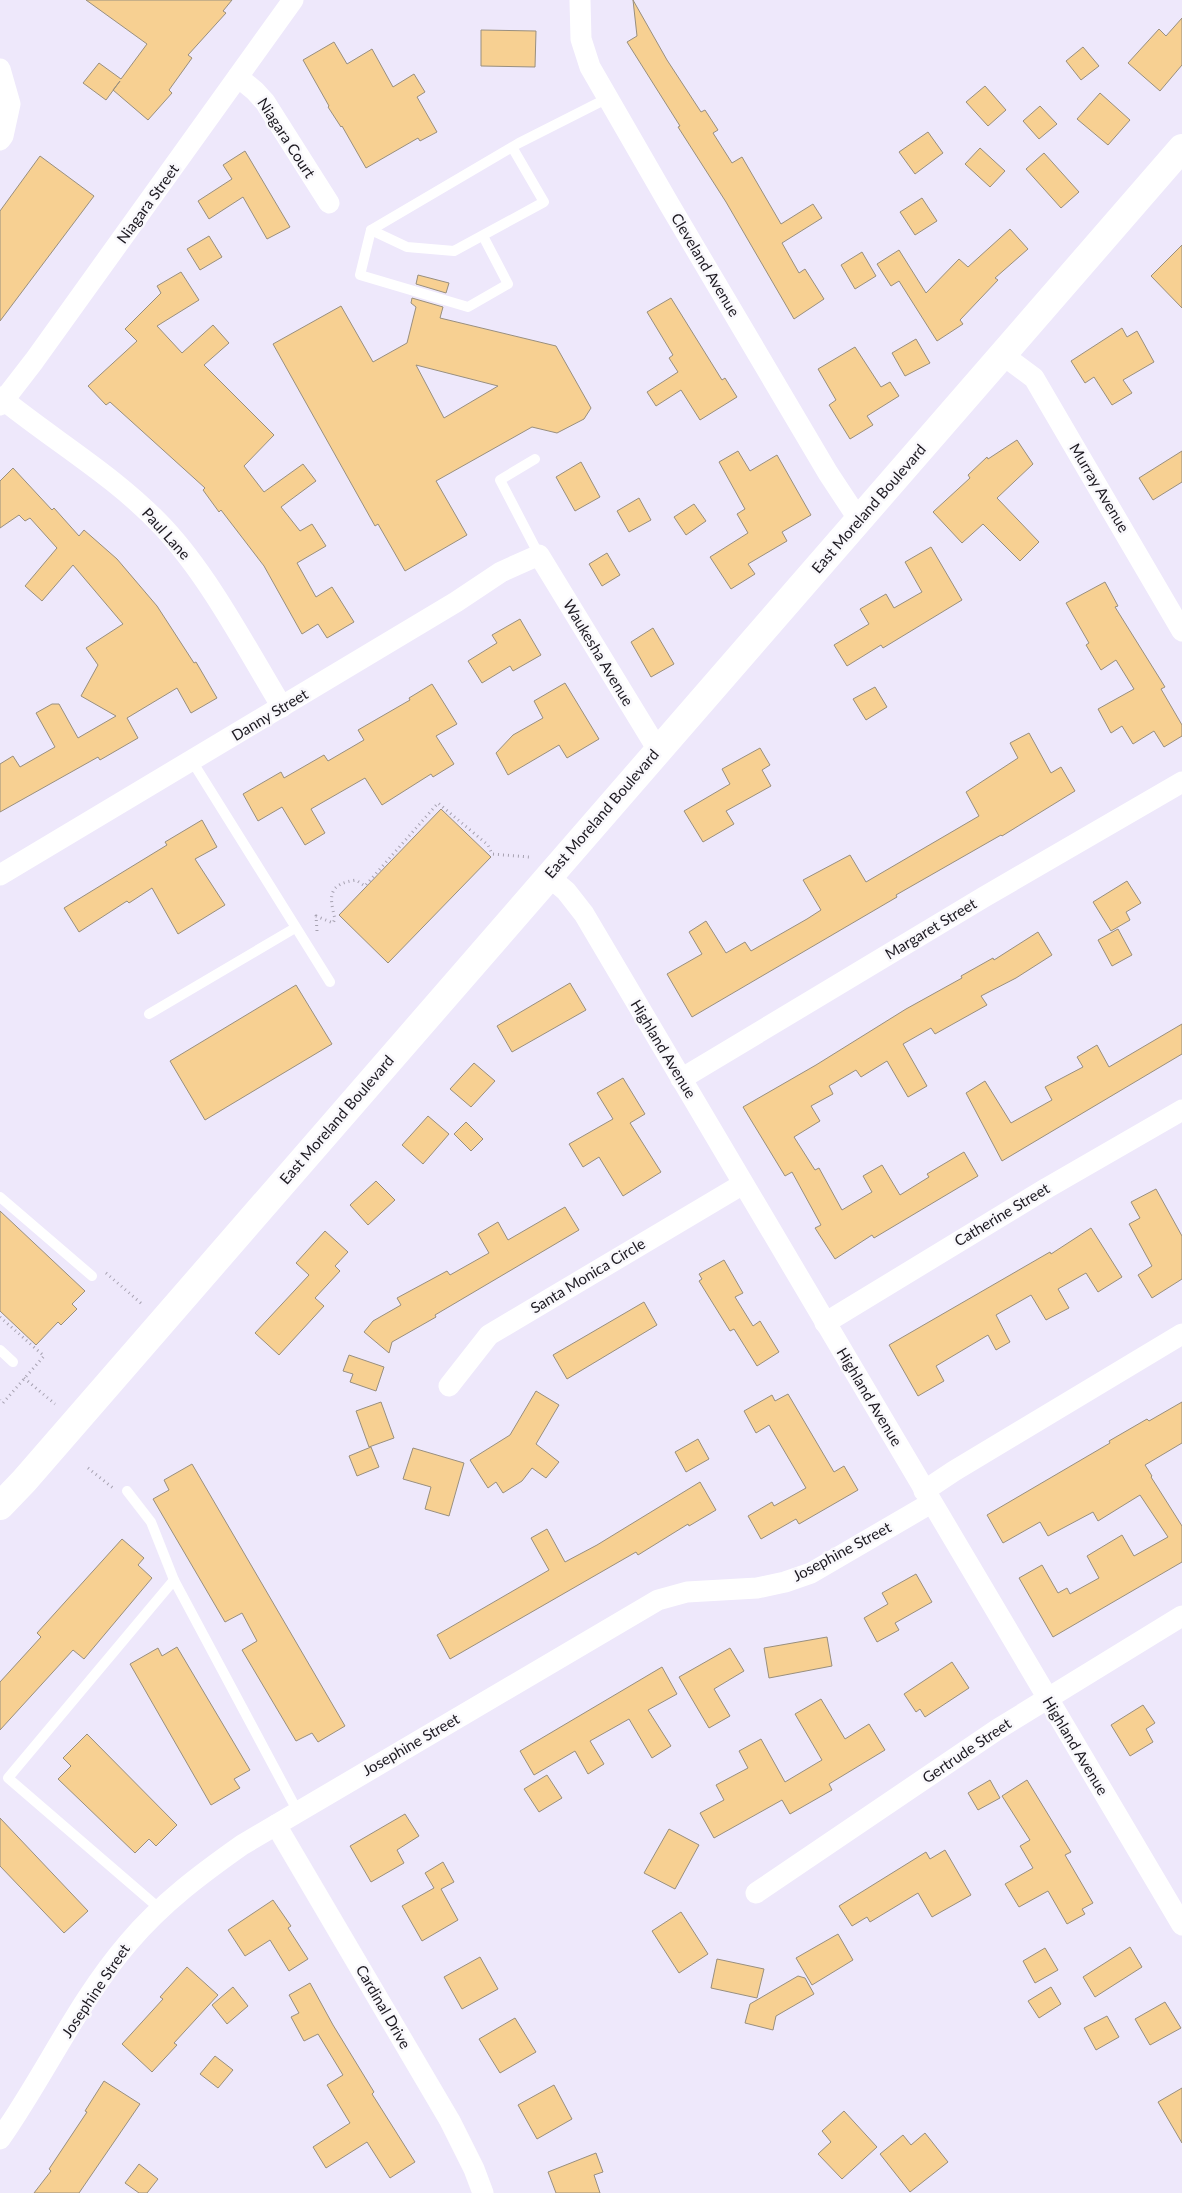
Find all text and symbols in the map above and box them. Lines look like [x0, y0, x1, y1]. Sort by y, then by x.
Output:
street label: Niagara Court [254, 94, 320, 181]
street label: Niagara Street [112, 160, 182, 247]
street label: Cleveland Avenue [668, 209, 744, 320]
street label: East Moreland Boulevard [807, 440, 929, 577]
street label: Murray Avenue [1066, 440, 1134, 535]
street label: Paul Lane [139, 504, 195, 563]
street label: Waukesha Avenue [560, 596, 638, 709]
street label: Danny Street [228, 684, 311, 744]
street label: East Moreland Boulevard [540, 745, 662, 882]
street label: Margaret Street [882, 893, 980, 962]
street label: Highland Avenue [627, 996, 700, 1101]
street label: East Moreland Boulevard [275, 1051, 397, 1188]
street label: Catherine Street [951, 1178, 1053, 1250]
street label: Santa Monica Circle [527, 1234, 648, 1316]
street label: Highland Avenue [833, 1344, 906, 1449]
street label: Josephine Street [789, 1517, 894, 1585]
street label: Highland Avenue [1039, 1693, 1112, 1798]
street label: Josephine Street [359, 1709, 463, 1779]
street label: Gertrude Street [919, 1714, 1015, 1786]
street label: Josephine Street [57, 1940, 133, 2041]
street label: Cardinal Drive [353, 1961, 415, 2052]

